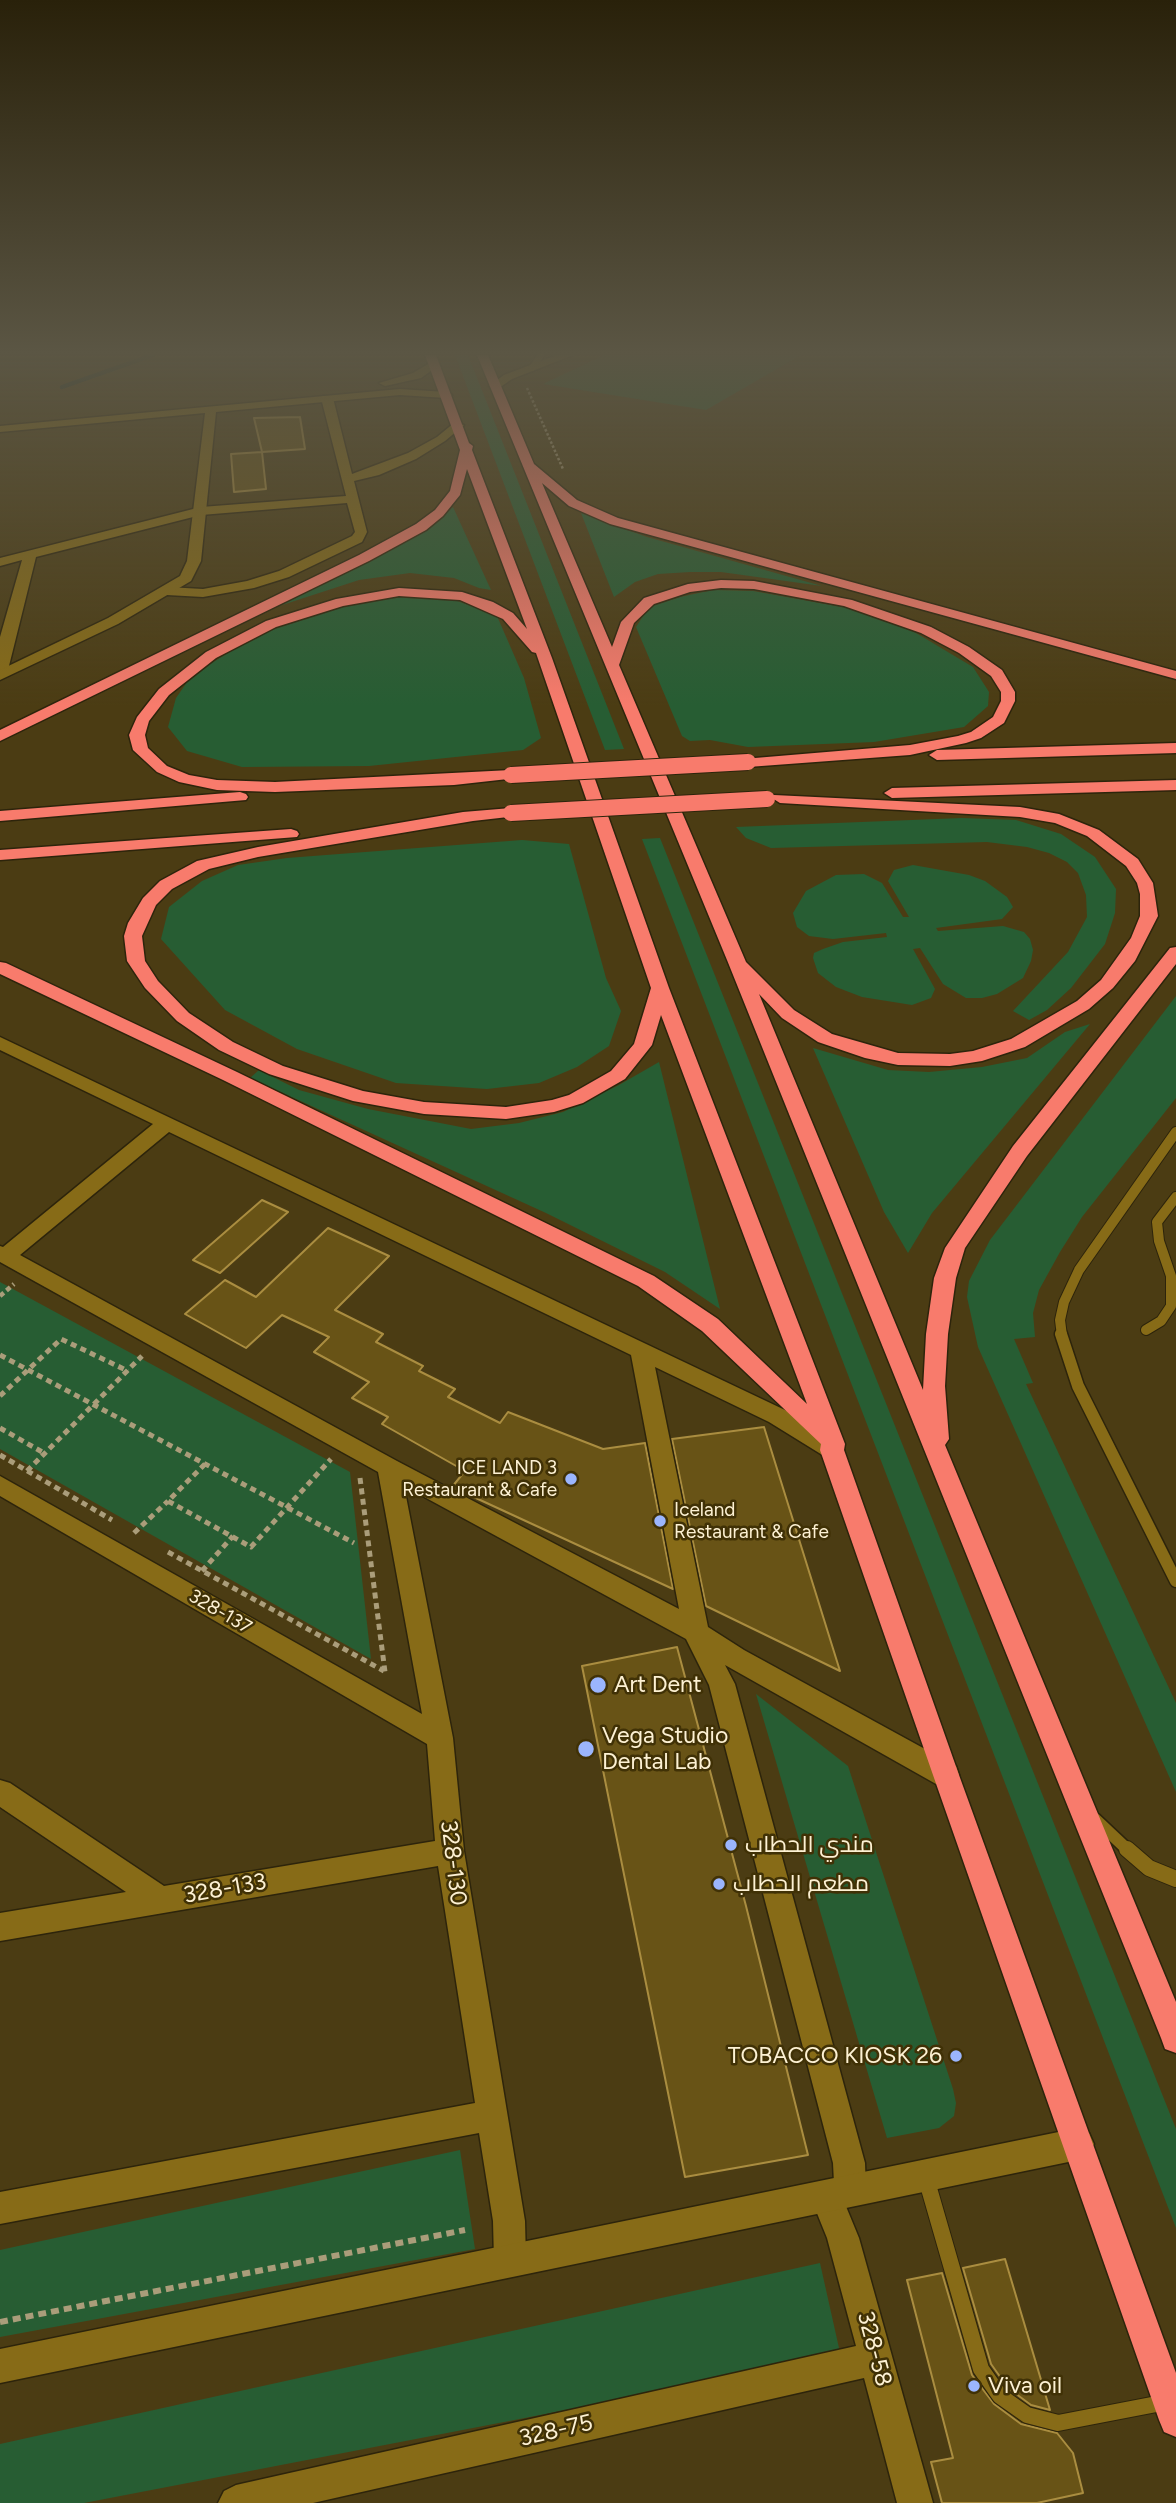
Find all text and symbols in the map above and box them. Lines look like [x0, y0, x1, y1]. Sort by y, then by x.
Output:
place label: ICE LAND 3 Restaurant & Cafe [402, 1457, 557, 1501]
marker: ICE LAND 3 Restaurant & Cafe [563, 1471, 579, 1487]
place label: Iceland Restaurant & Cafe [674, 1499, 829, 1543]
marker: Iceland Restaurant & Cafe [652, 1513, 668, 1529]
street label: 328-137 [184, 1585, 256, 1639]
place label: Art Dent [614, 1671, 702, 1699]
marker: Art Dent [588, 1675, 608, 1695]
place label: Vega Studio Dental Lab [602, 1722, 728, 1776]
marker: Vega Studio Dental Lab [576, 1739, 596, 1759]
street label: 328-130 [434, 1819, 472, 1907]
place label: مندي الحطاب [745, 1831, 874, 1859]
marker: مندي الحطاب [723, 1837, 739, 1853]
street label: 328-133 [181, 1868, 269, 1910]
place label: مطعم الحطاب [733, 1870, 869, 1898]
marker: مطعم الحطاب [711, 1876, 727, 1892]
place label: TOBACCO KIOSK 26 [728, 2042, 942, 2070]
marker: TOBACCO KIOSK 26 [948, 2048, 964, 2064]
street label: 328-58 [851, 2309, 897, 2389]
place label: Viva oil [988, 2372, 1062, 2400]
marker: Viva oil [966, 2378, 982, 2394]
street label: 328-75 [517, 2409, 595, 2453]

